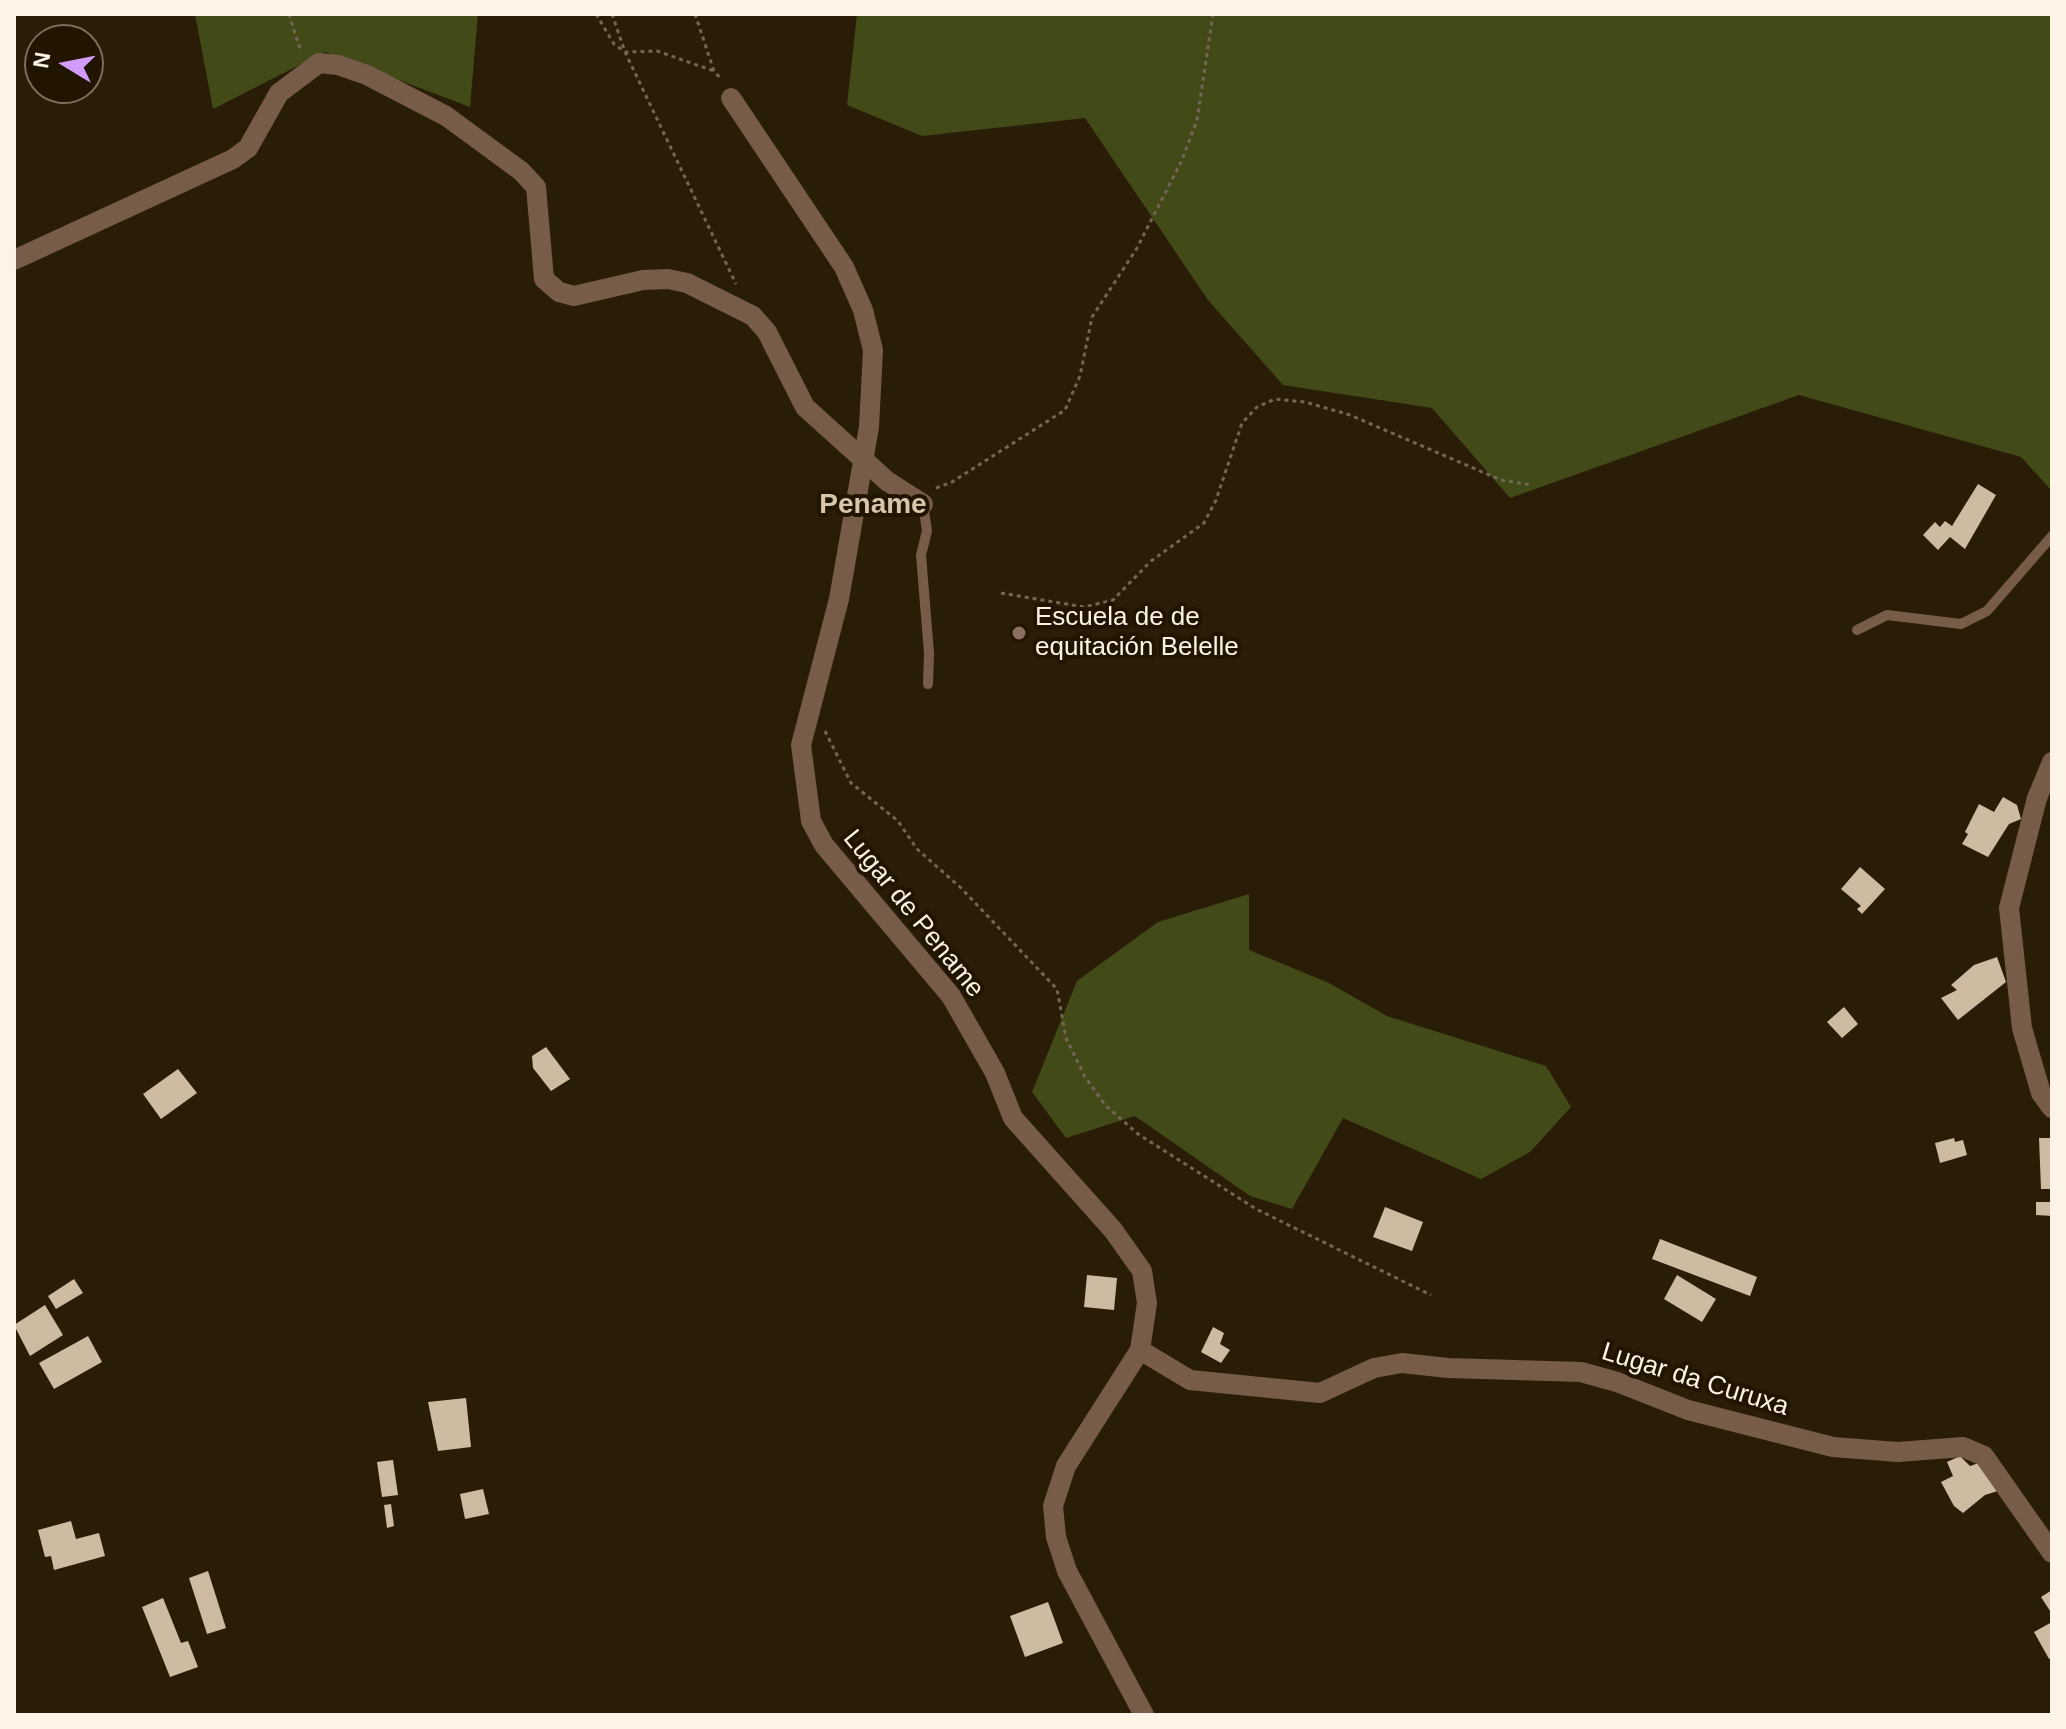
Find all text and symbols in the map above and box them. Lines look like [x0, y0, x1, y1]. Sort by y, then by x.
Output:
north arrow [24, 24, 104, 104]
text: N [28, 50, 56, 70]
district label: Pename [819, 488, 927, 522]
place label: Escuela de de equitación Belelle [1035, 602, 1239, 664]
marker: Escuela de de equitación Belelle [1010, 624, 1028, 642]
street label: Lugar de Pename [836, 824, 990, 1004]
street label: Lugar da Curuxa [1598, 1337, 1792, 1423]

